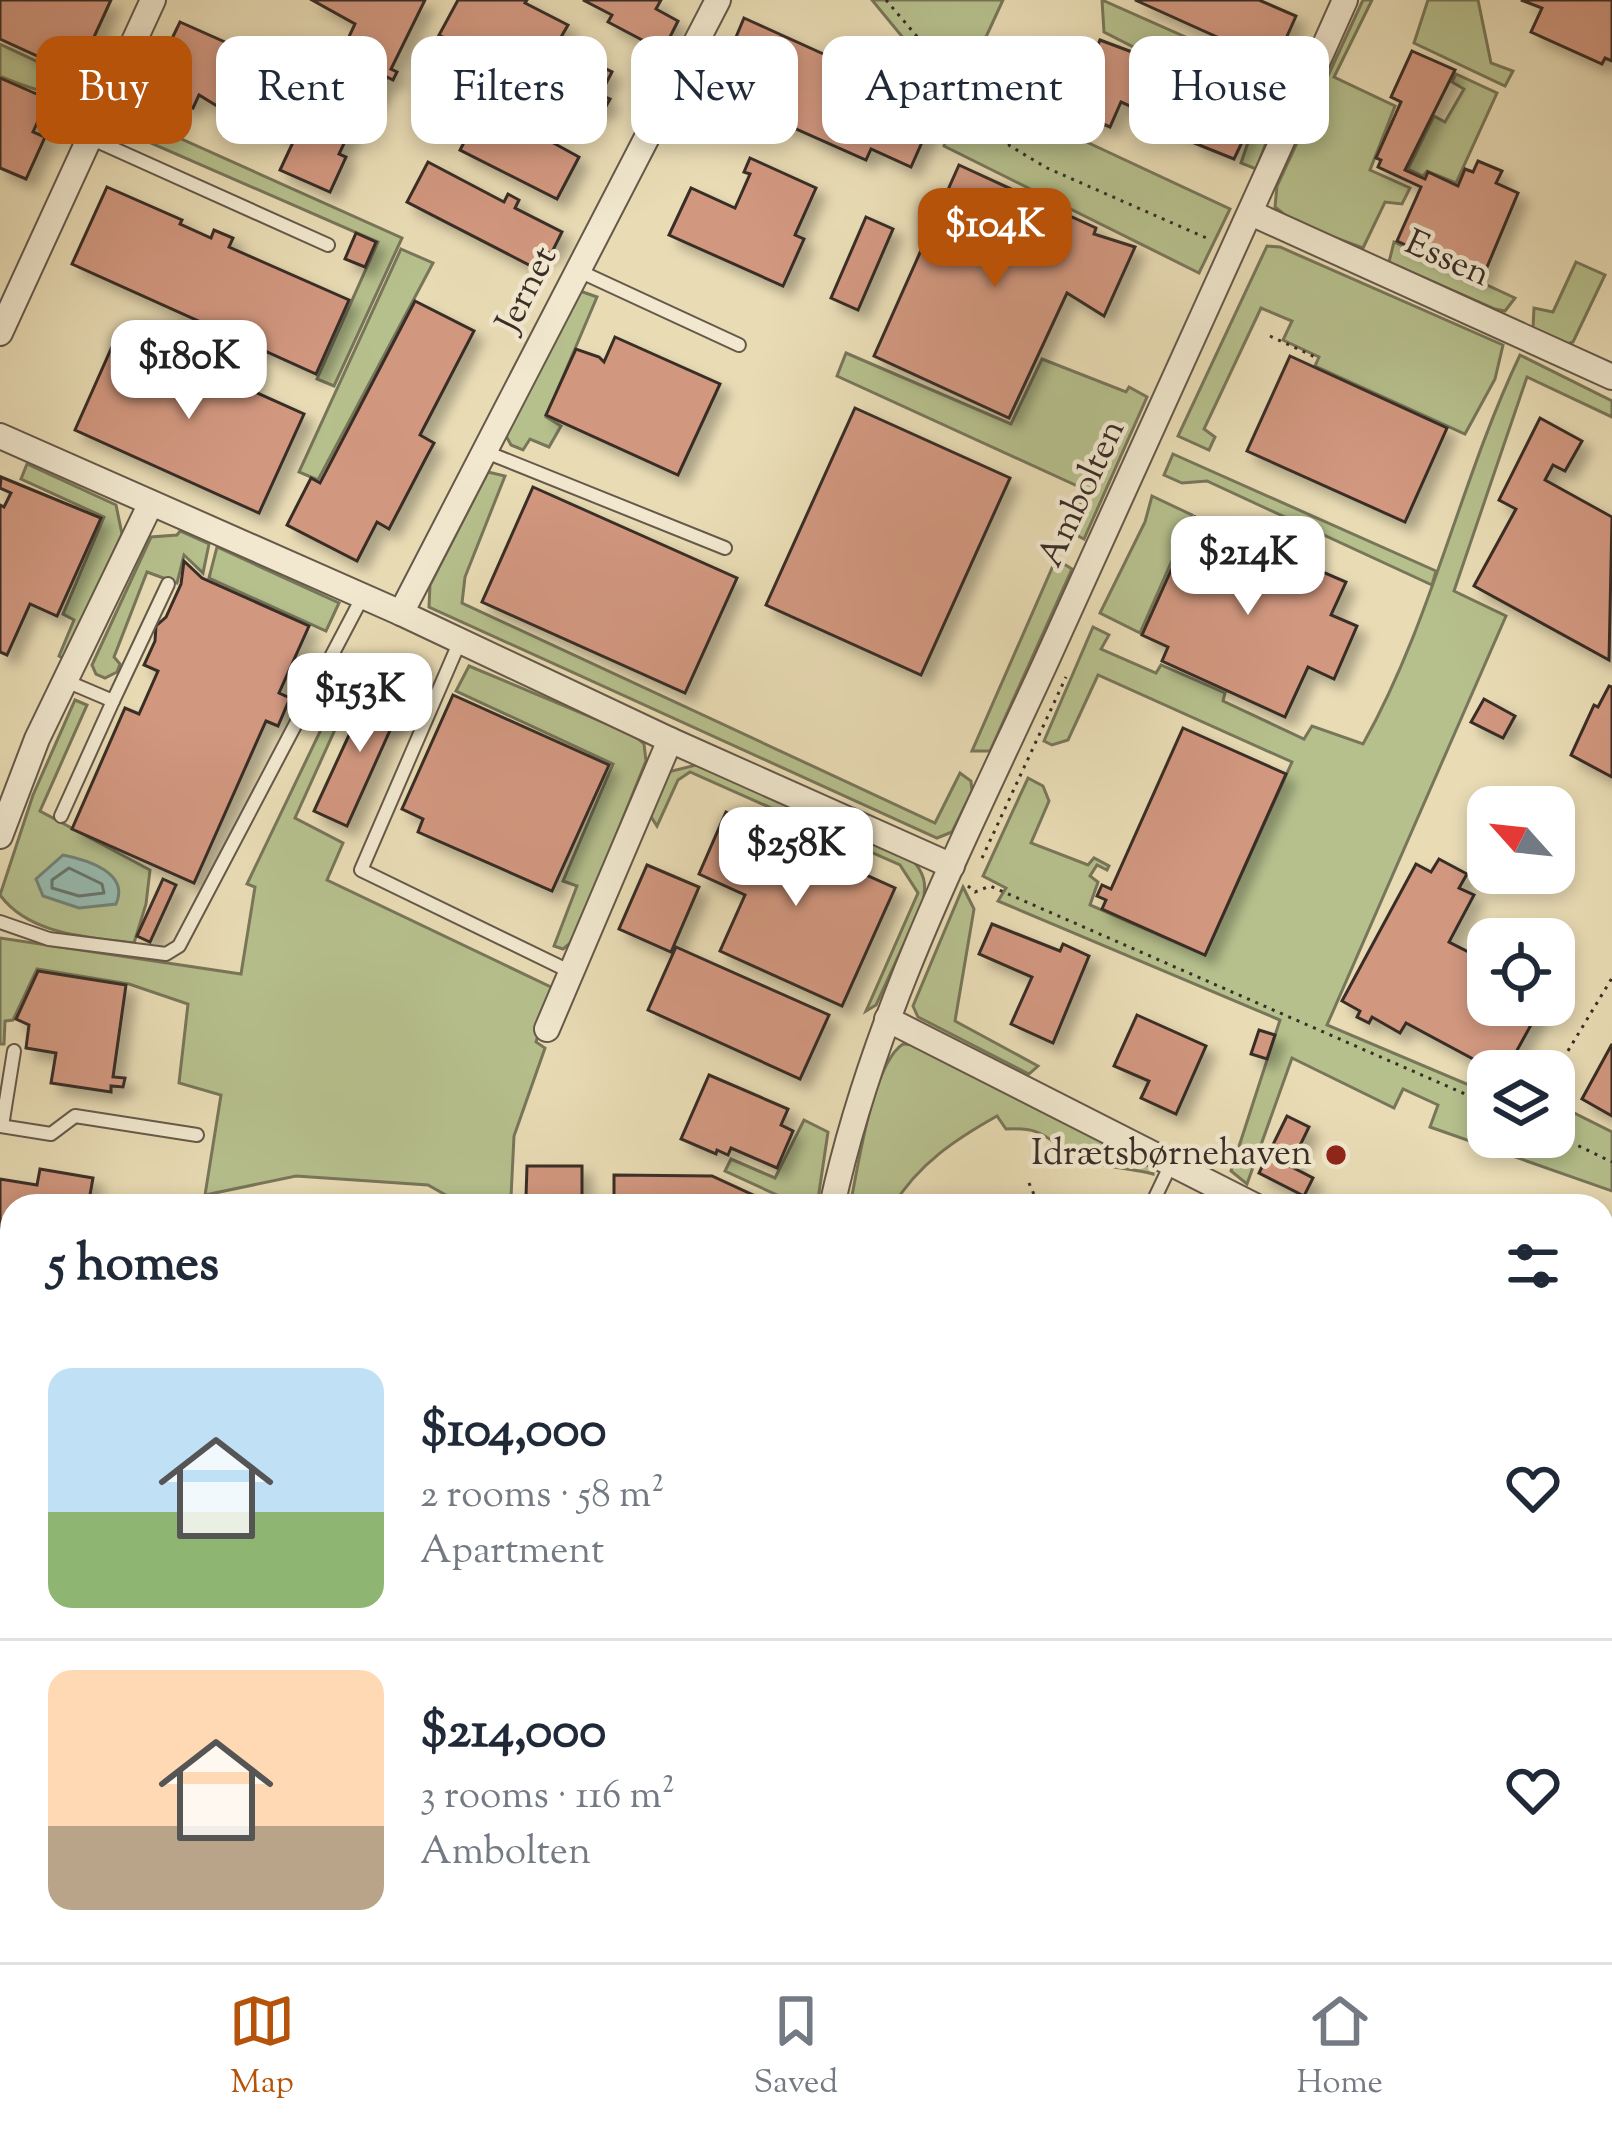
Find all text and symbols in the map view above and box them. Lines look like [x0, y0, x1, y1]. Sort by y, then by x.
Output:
chip: Buy [36, 36, 192, 144]
chip: Rent [216, 36, 387, 144]
chip: Filters [411, 36, 607, 144]
chip: New [631, 36, 798, 144]
chip: Apartment [822, 36, 1105, 144]
chip: House [1129, 36, 1329, 144]
pin: $104K [911, 188, 1079, 290]
text: $104K [945, 199, 1045, 255]
street label: Essen [1396, 218, 1498, 302]
street label: Jernet [483, 238, 572, 344]
pin: $180K [105, 320, 273, 422]
text: $180K [138, 331, 240, 387]
street label: Ambolten [1026, 411, 1140, 577]
pin: $214K [1164, 516, 1332, 618]
text: $214K [1198, 527, 1298, 583]
pin: $153K [276, 653, 444, 755]
text: $153K [314, 664, 406, 720]
north arrow [1467, 786, 1575, 894]
map controls [1467, 786, 1575, 1158]
pin: $258K [712, 807, 880, 909]
text: $258K [746, 818, 846, 874]
button: locate [1467, 918, 1575, 1026]
button: layers [1467, 1050, 1575, 1158]
place label: Idrætsbørnehaven [1031, 1129, 1312, 1181]
marker: Idrætsbørnehaven [1323, 1142, 1349, 1168]
text: 5 homes [48, 1230, 219, 1303]
icon: filters [1500, 1233, 1566, 1299]
text: $104,000 [420, 1396, 606, 1469]
icon: home [144, 1416, 288, 1560]
icon: heart [1500, 1455, 1566, 1521]
text: 2 rooms · 58 m² [420, 1469, 664, 1525]
text: Apartment [420, 1525, 604, 1581]
text: $214,000 [420, 1697, 606, 1770]
icon: home [144, 1718, 288, 1862]
icon: heart [1500, 1757, 1566, 1823]
text: 3 rooms · 116 m² [420, 1770, 675, 1826]
text: Ambolten [420, 1826, 591, 1882]
tab: Map [229, 1988, 295, 2108]
tab: Saved [753, 1988, 838, 2108]
tab: Home [1296, 1988, 1383, 2108]

